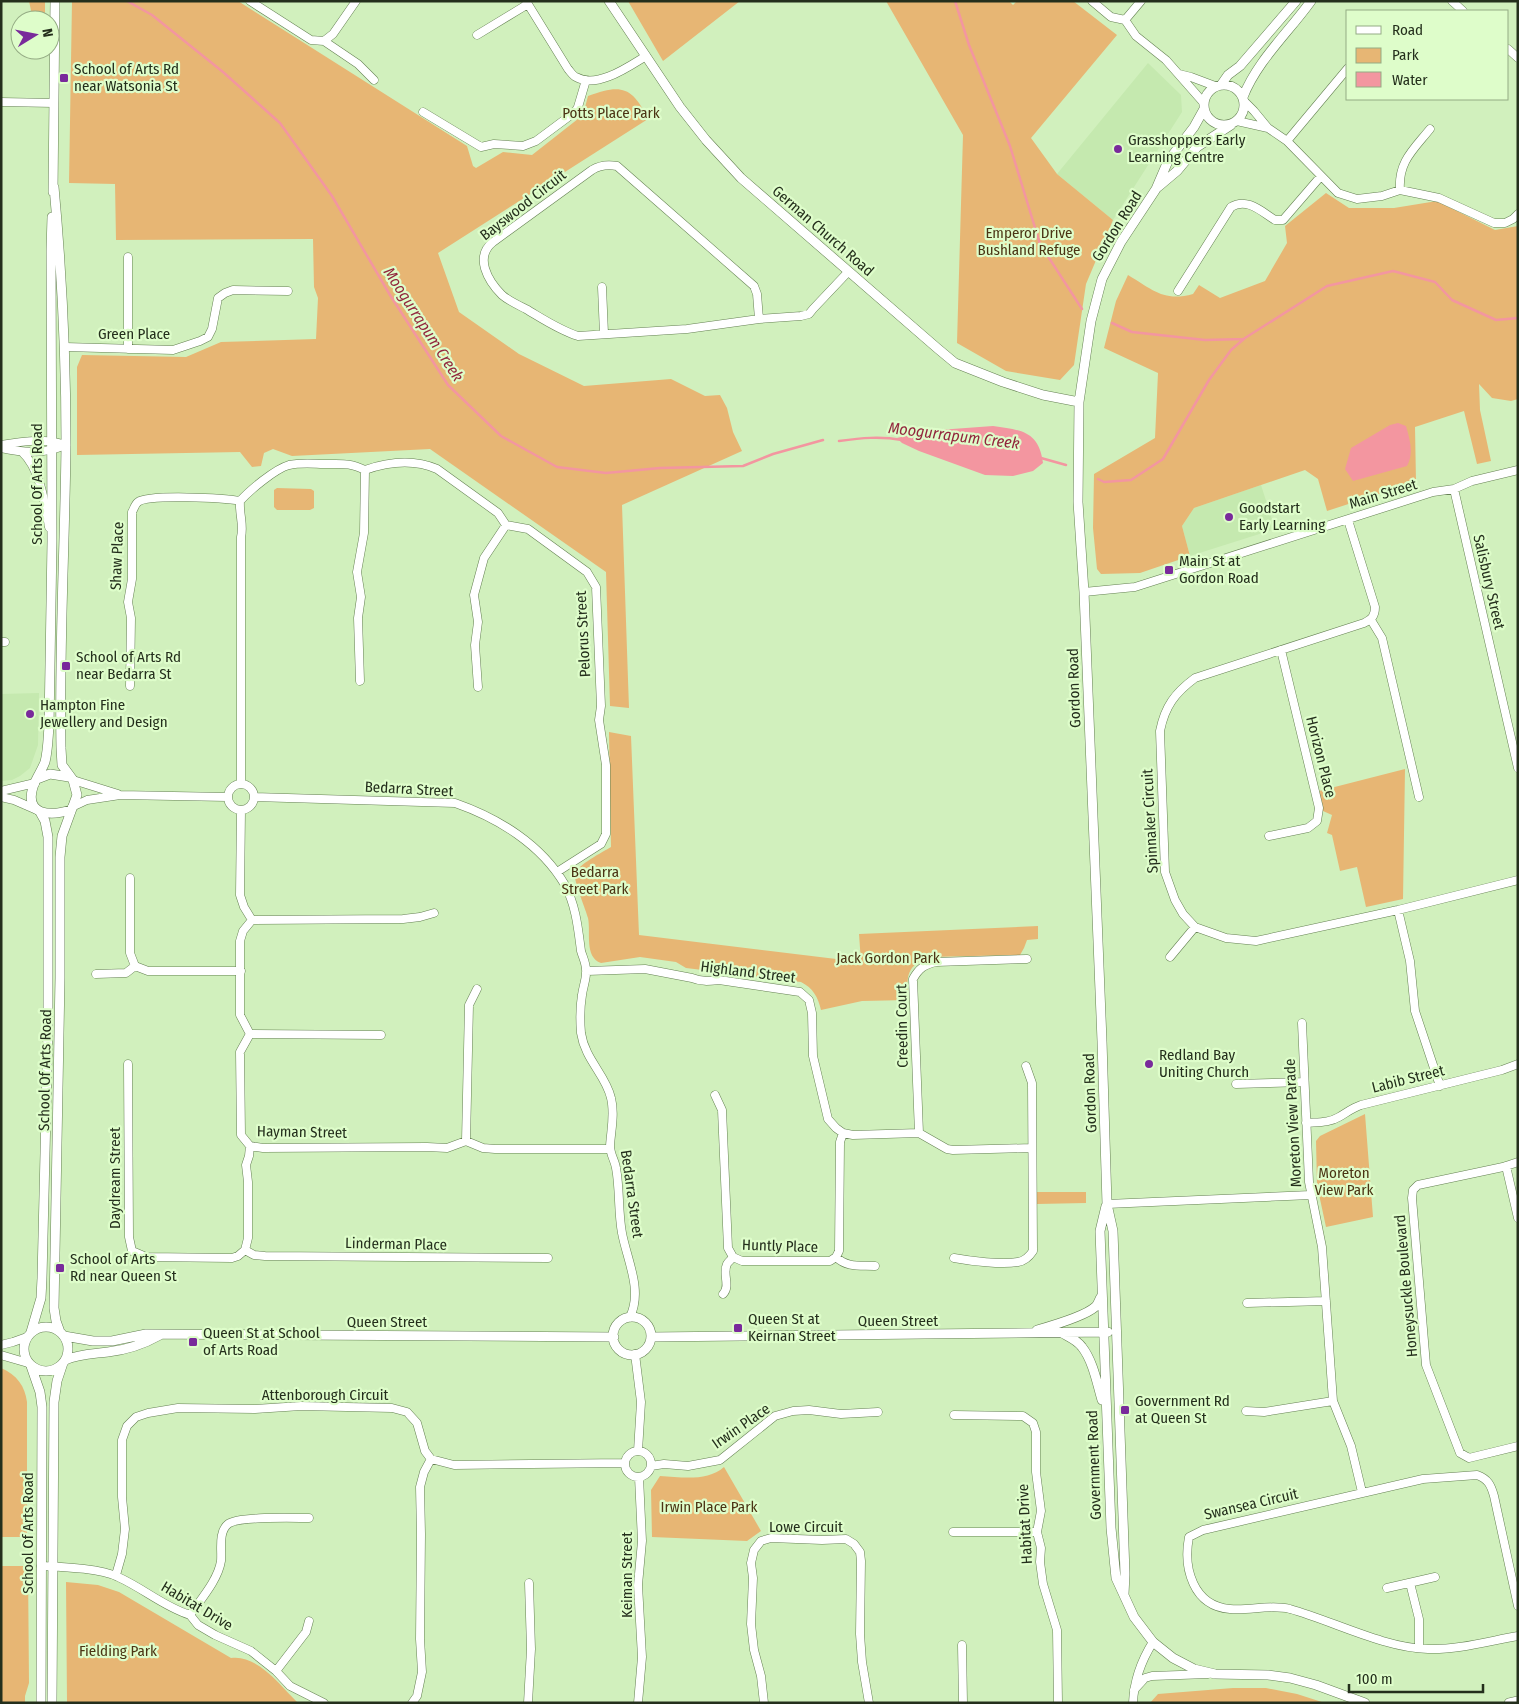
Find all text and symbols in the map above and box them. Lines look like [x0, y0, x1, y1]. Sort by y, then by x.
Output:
north arrow [10, 10, 60, 60]
legend [1346, 10, 1509, 100]
text: Road [1392, 21, 1423, 39]
text: N [38, 27, 56, 38]
text: Park [1392, 46, 1419, 64]
place label: School of Arts Rd near Watsonia St [74, 60, 179, 95]
text: Water [1392, 71, 1428, 89]
marker: School of Arts Rd near Watsonia St [58, 72, 70, 84]
park label: Potts Place Park [562, 104, 660, 122]
place label: Grasshoppers Early Learning Centre [1128, 131, 1246, 166]
marker: Grasshoppers Early Learning Centre [1112, 143, 1124, 155]
street label: Bayswood Circuit [476, 166, 570, 244]
street label: German Church Road [769, 182, 877, 280]
street label: Gordon Road [1088, 187, 1146, 265]
park label: Emperor Drive Bushland Refuge [977, 224, 1081, 259]
water label: Moogurrapum Creek [380, 264, 468, 385]
street label: Green Place [98, 325, 170, 343]
water label: Moogurrapum Creek [887, 418, 1021, 453]
street label: School Of Arts Road [28, 423, 46, 545]
street label: Main Street [1347, 475, 1419, 513]
place label: Goodstart Early Learning [1239, 499, 1325, 534]
marker: Goodstart Early Learning [1223, 511, 1235, 523]
street label: Shaw Place [107, 521, 127, 591]
street label: Salisbury Street [1469, 533, 1509, 631]
place label: Main St at Gordon Road [1179, 552, 1259, 587]
marker: Main St at Gordon Road [1163, 564, 1175, 576]
street label: Pelorus Street [572, 590, 594, 678]
place label: School of Arts Rd near Bedarra St [76, 648, 181, 683]
street label: Gordon Road [1064, 648, 1084, 728]
marker: School of Arts Rd near Bedarra St [60, 660, 72, 672]
place label: Hampton Fine Jewellery and Design [40, 696, 168, 731]
marker: Hampton Fine Jewellery and Design [24, 708, 36, 720]
street label: Horizon Place [1302, 714, 1340, 800]
street label: Spinnaker Circuit [1138, 768, 1162, 874]
street label: Bedarra Street [364, 778, 454, 800]
park label: Bedarra Street Park [561, 863, 629, 898]
park label: Jack Gordon Park [836, 949, 940, 967]
street label: Highland Street [700, 957, 797, 987]
street label: Creedin Court [892, 984, 912, 1068]
street label: School Of Arts Road [35, 1009, 55, 1131]
place label: Redland Bay Uniting Church [1159, 1046, 1249, 1081]
street label: Gordon Road [1080, 1053, 1100, 1133]
marker: Redland Bay Uniting Church [1143, 1058, 1155, 1070]
street label: Moreton View Parade [1281, 1058, 1305, 1188]
street label: Labib Street [1370, 1061, 1446, 1097]
street label: Hayman Street [257, 1122, 347, 1142]
street label: Daydream Street [106, 1127, 124, 1229]
street label: Bedarra Street [617, 1149, 647, 1239]
park label: Moreton View Park [1315, 1164, 1373, 1199]
street label: Honeysuckle Boulevard [1391, 1214, 1421, 1358]
street label: Linderman Place [345, 1234, 447, 1254]
street label: Huntly Place [742, 1236, 818, 1256]
place label: School of Arts Rd near Queen St [70, 1250, 177, 1285]
marker: School of Arts Rd near Queen St [54, 1262, 66, 1274]
place label: Queen St at Keirnan Street [748, 1310, 836, 1345]
street label: Queen Street [858, 1312, 938, 1330]
street label: Queen Street [347, 1313, 427, 1331]
marker: Queen St at Keirnan Street [732, 1322, 744, 1334]
place label: Queen St at School of Arts Road [203, 1324, 320, 1359]
marker: Queen St at School of Arts Road [187, 1336, 199, 1348]
street label: Attenborough Circuit [262, 1386, 388, 1404]
place label: Government Rd at Queen St [1135, 1392, 1230, 1427]
street label: Irwin Place [709, 1400, 773, 1452]
marker: Government Rd at Queen St [1119, 1404, 1131, 1416]
street label: Government Road [1083, 1410, 1105, 1520]
street label: School Of Arts Road [19, 1472, 37, 1594]
street label: Habitat Drive [1014, 1483, 1036, 1565]
street label: Swansea Circuit [1202, 1484, 1300, 1524]
park label: Irwin Place Park [661, 1498, 757, 1516]
street label: Lowe Circuit [769, 1518, 843, 1536]
street label: Keiman Street [618, 1532, 636, 1618]
street label: Habitat Drive [158, 1578, 236, 1634]
park label: Fielding Park [79, 1642, 157, 1660]
scale bar [1349, 1662, 1483, 1694]
text: 100 m [1356, 1670, 1393, 1688]

